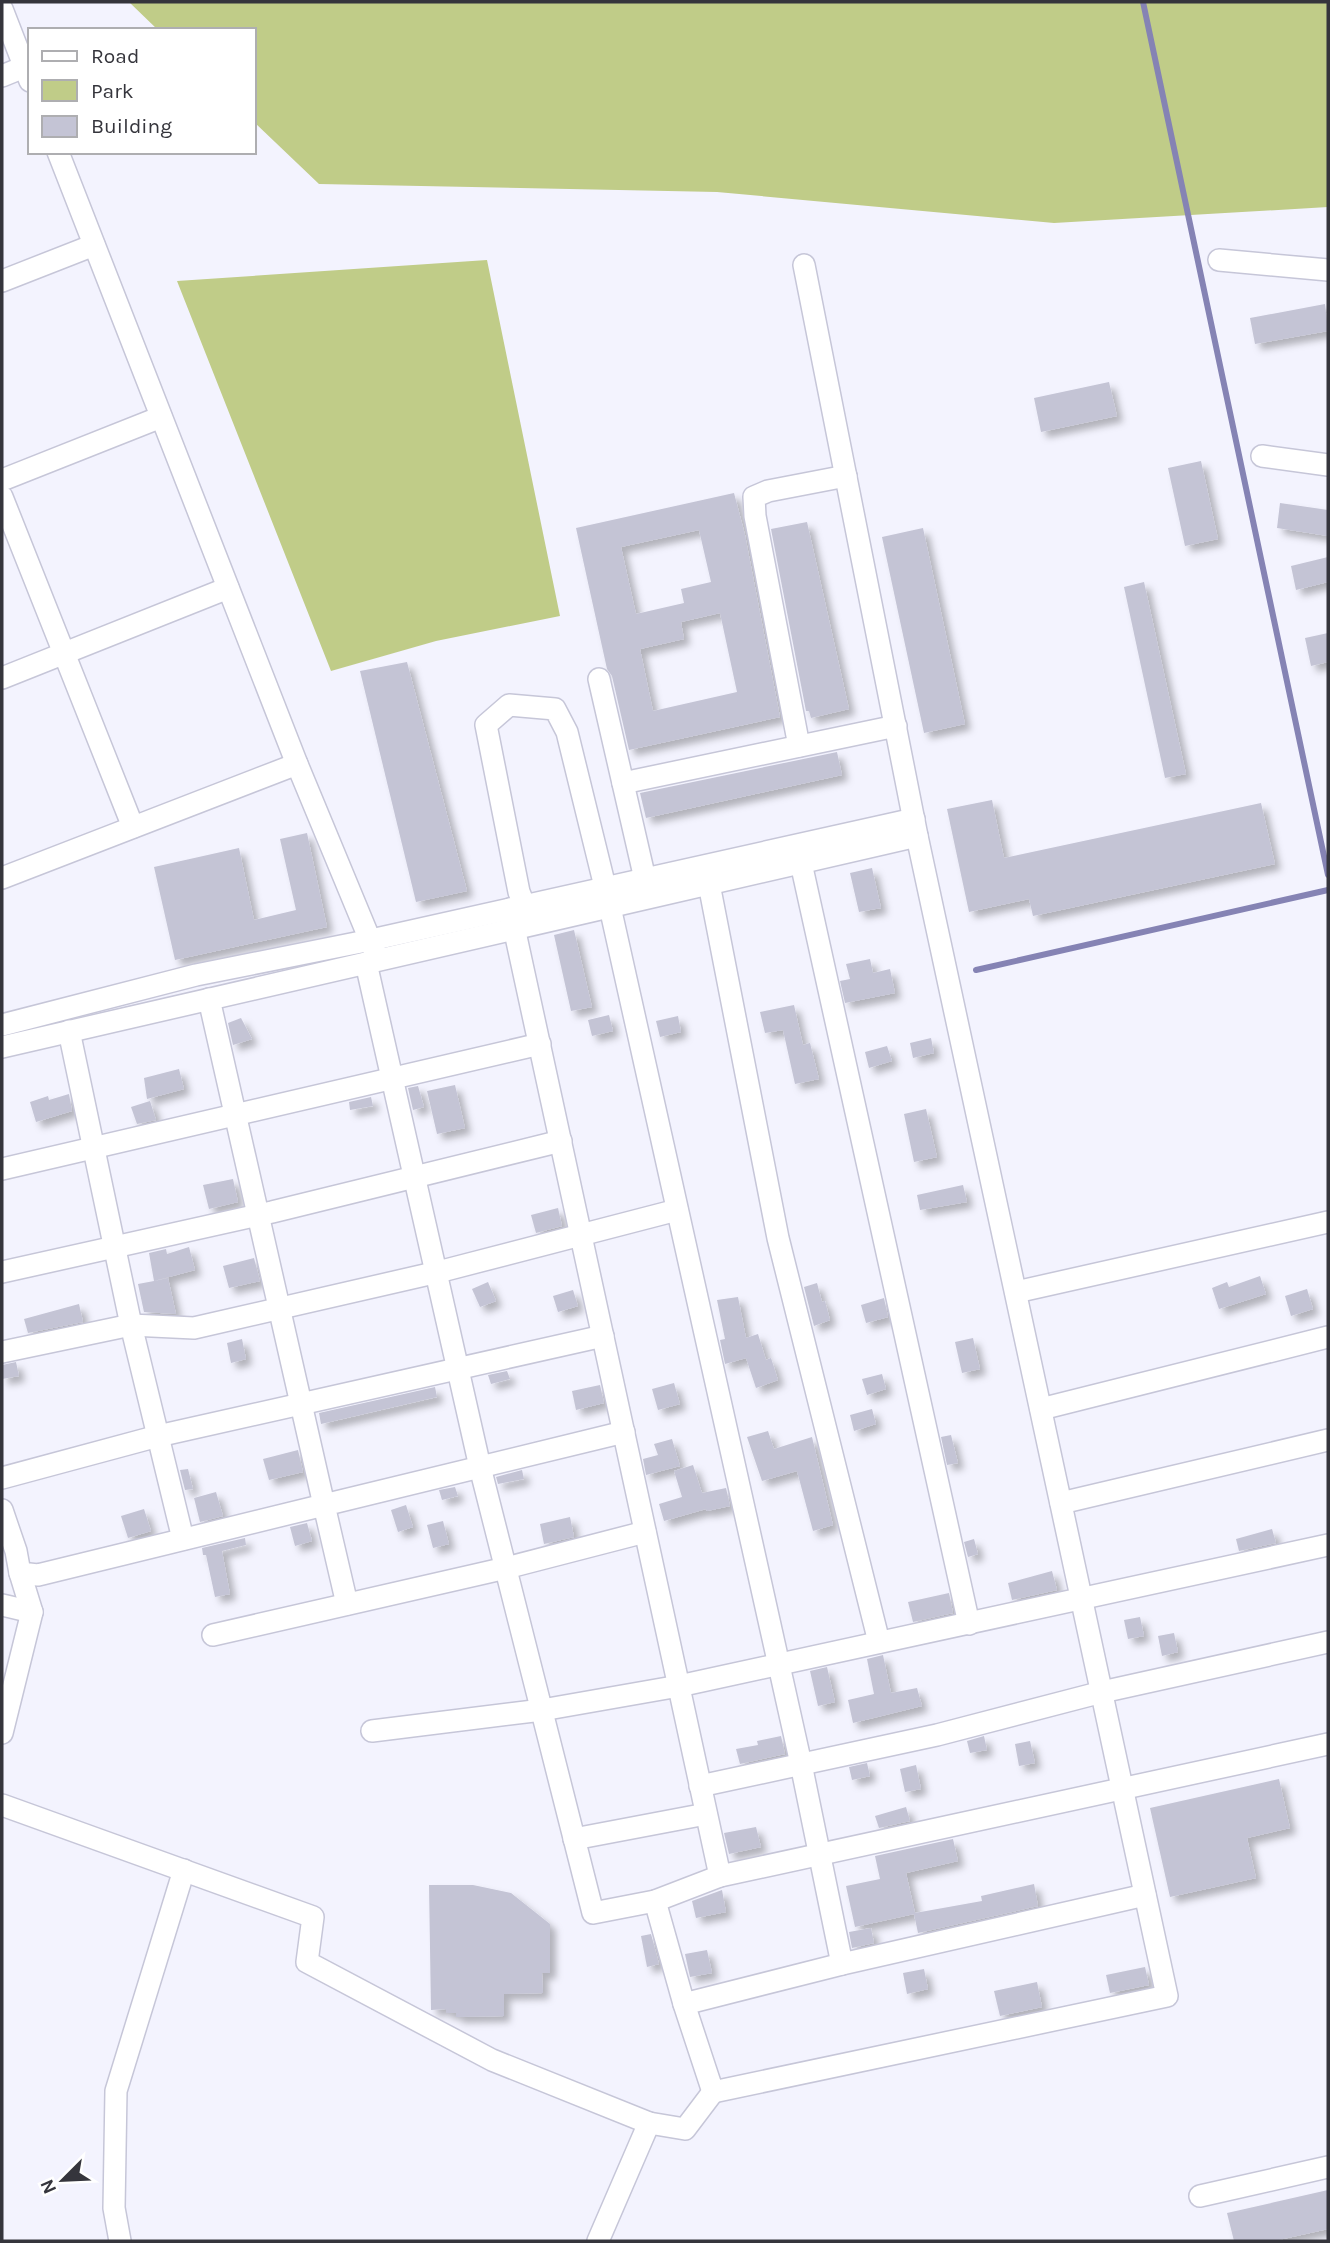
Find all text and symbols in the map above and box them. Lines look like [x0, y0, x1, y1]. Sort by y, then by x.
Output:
legend [28, 28, 256, 154]
text: Road [91, 44, 139, 68]
text: Park [91, 79, 134, 103]
text: Building [91, 114, 172, 138]
north arrow [28, 2145, 98, 2215]
text: N [36, 2176, 61, 2197]

